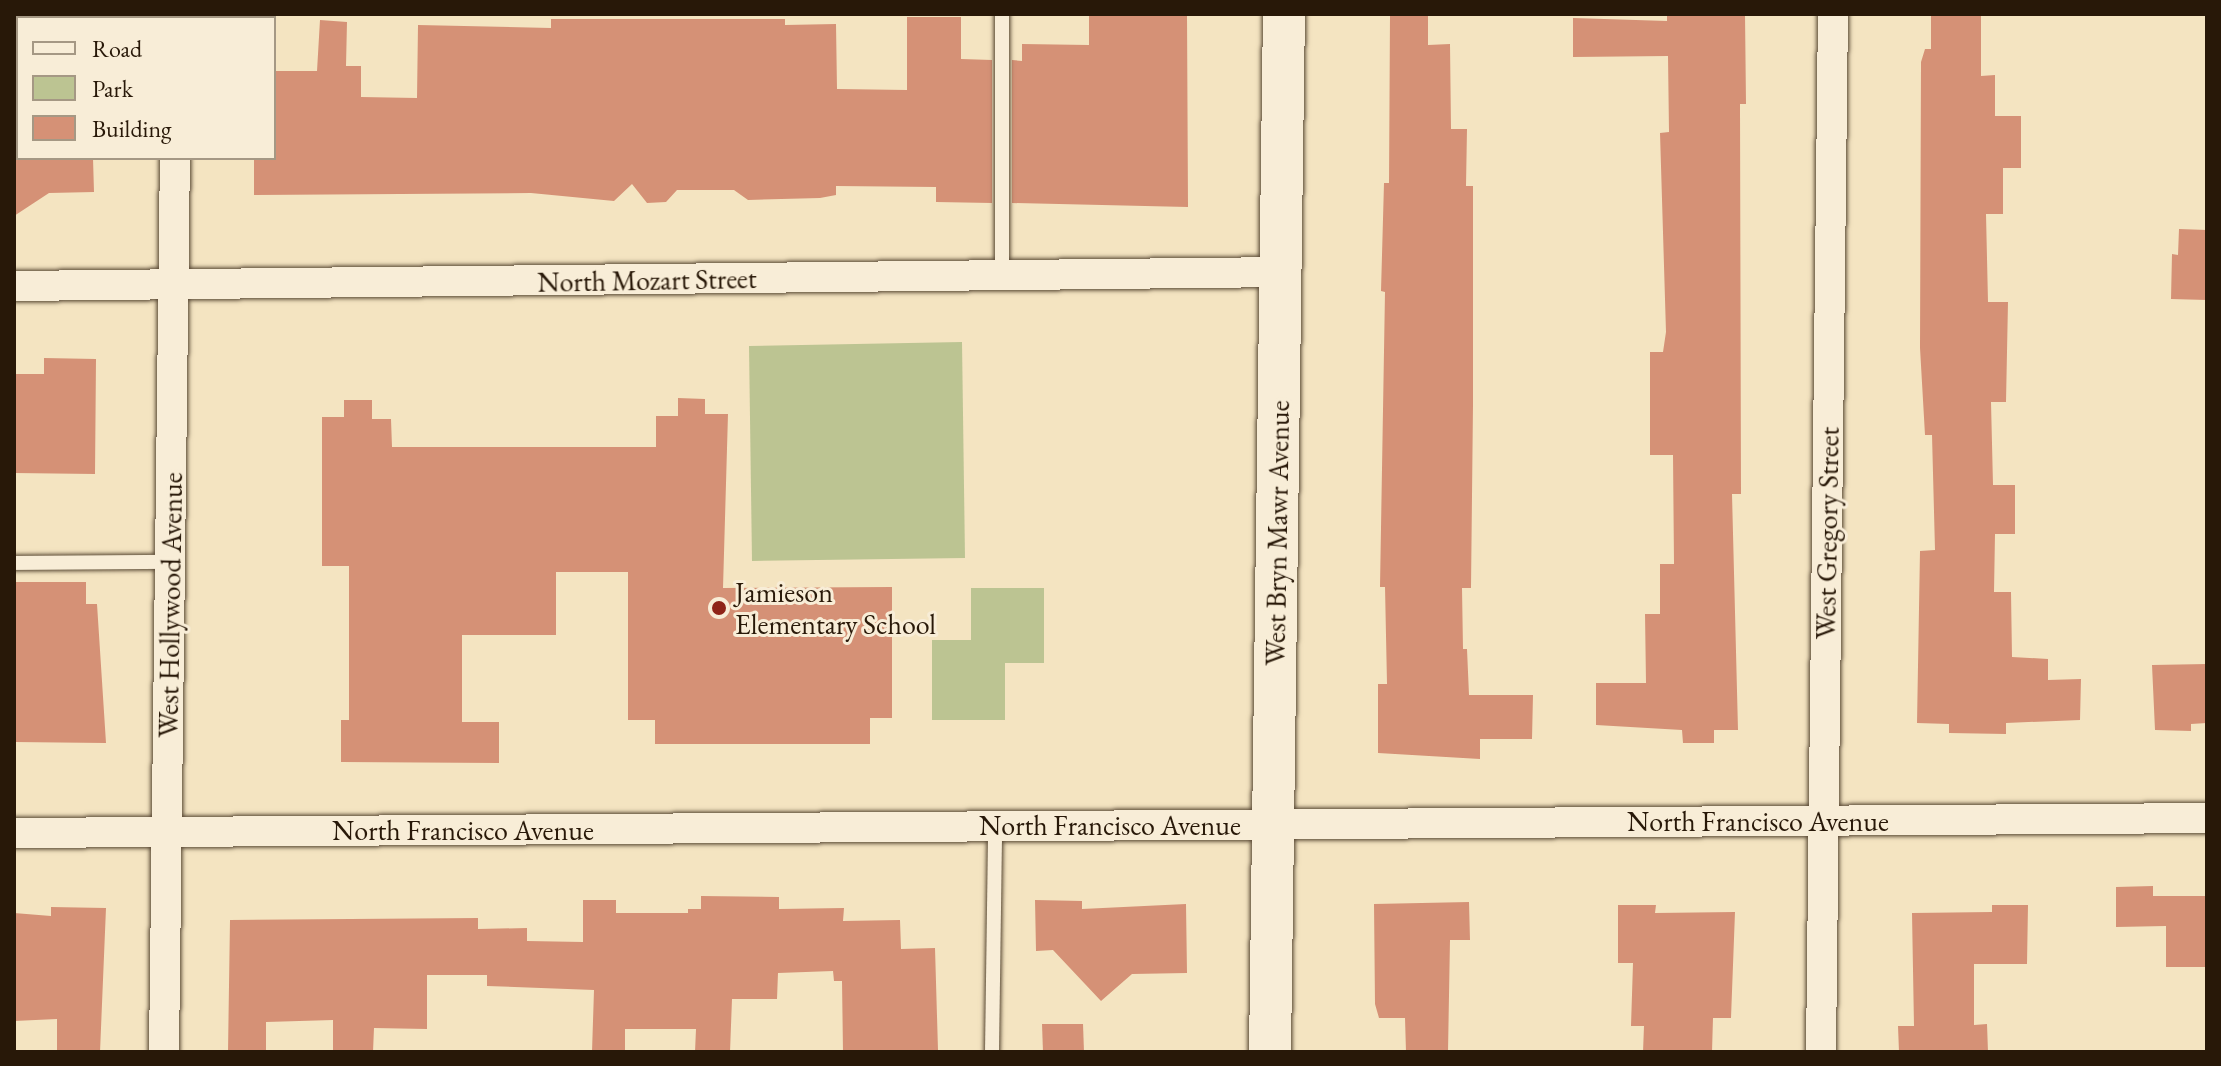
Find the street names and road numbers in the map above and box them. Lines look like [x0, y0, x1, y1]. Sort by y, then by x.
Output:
street label: North Mozart Street [537, 261, 757, 299]
street label: West Bryn Mawr Avenue [1258, 400, 1296, 666]
street label: West Gregory Street [1808, 426, 1846, 640]
street label: West Hollywood Avenue [151, 472, 189, 738]
street label: North Francisco Avenue [1627, 804, 1889, 838]
street label: North Francisco Avenue [979, 808, 1241, 842]
street label: North Francisco Avenue [332, 813, 594, 847]

